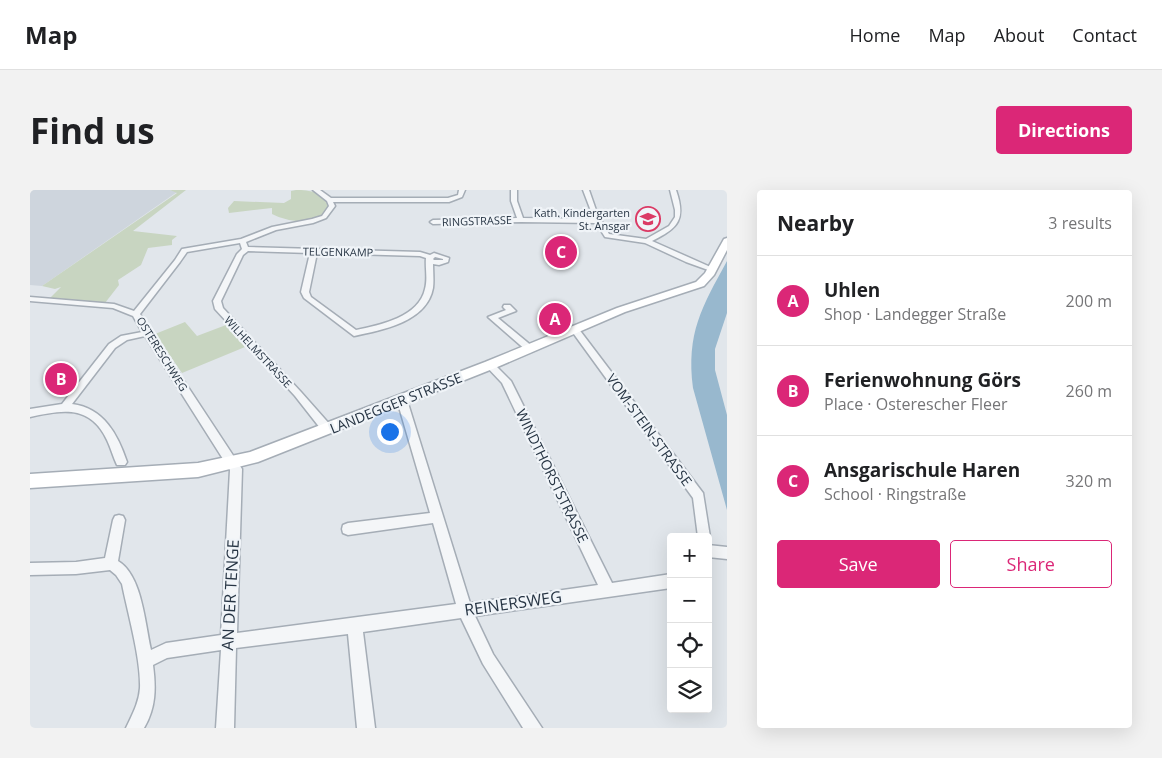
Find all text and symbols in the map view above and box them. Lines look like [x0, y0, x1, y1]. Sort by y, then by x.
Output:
text: Map [25, 18, 77, 51]
text: Home [850, 23, 900, 47]
text: Map [928, 23, 966, 47]
text: About [994, 23, 1044, 47]
text: Contact [1072, 23, 1137, 47]
button: Directions [996, 106, 1132, 154]
text: Find us [30, 107, 155, 154]
place label: Kath. Kindergarten St. Ansgar [534, 205, 630, 233]
school or university icon: Kath. Kindergarten St. Ansgar [635, 206, 661, 232]
text: Nearby [777, 209, 854, 237]
street label: RINGSTRASSE [442, 212, 512, 229]
text: 3 results [1048, 212, 1112, 234]
pin: C [545, 233, 577, 271]
street label: TELGENKAMP [303, 243, 374, 260]
text: Uhlen [824, 277, 880, 303]
text: A [787, 290, 799, 312]
text: 200 m [1066, 290, 1112, 312]
pin: A [539, 300, 571, 338]
text: Shop · Landegger Straße [824, 303, 1006, 325]
street label: WILHELMSTRASSE [221, 313, 296, 391]
street label: OSTERESCHWEG [134, 314, 191, 394]
pin: B [45, 360, 77, 398]
street label: LANDEGGER STRASSE [327, 367, 465, 438]
text: Ferienwohnung Görs [824, 367, 1021, 393]
street label: VOM-STEIN-STRASSE [602, 370, 697, 490]
text: B [788, 380, 798, 402]
text: 260 m [1066, 380, 1112, 402]
text: Place · Osterescher Fleer [824, 393, 1008, 415]
street label: WINDTHORSTSTRASSE [512, 406, 593, 546]
your location [377, 419, 403, 445]
text: Ansgarischule Haren [824, 457, 1020, 483]
text: C [788, 470, 798, 492]
text: 320 m [1066, 470, 1112, 492]
text: School · Ringstraße [824, 483, 966, 505]
map controls [667, 533, 712, 713]
button: + [667, 533, 712, 578]
street label: AN DER TENGE [216, 539, 244, 651]
button: Save [777, 540, 940, 588]
button: Share [950, 540, 1112, 588]
button: − [667, 578, 712, 623]
street label: REINERSWEG [463, 585, 563, 621]
button: locate [667, 623, 712, 668]
button: layers [667, 668, 712, 713]

